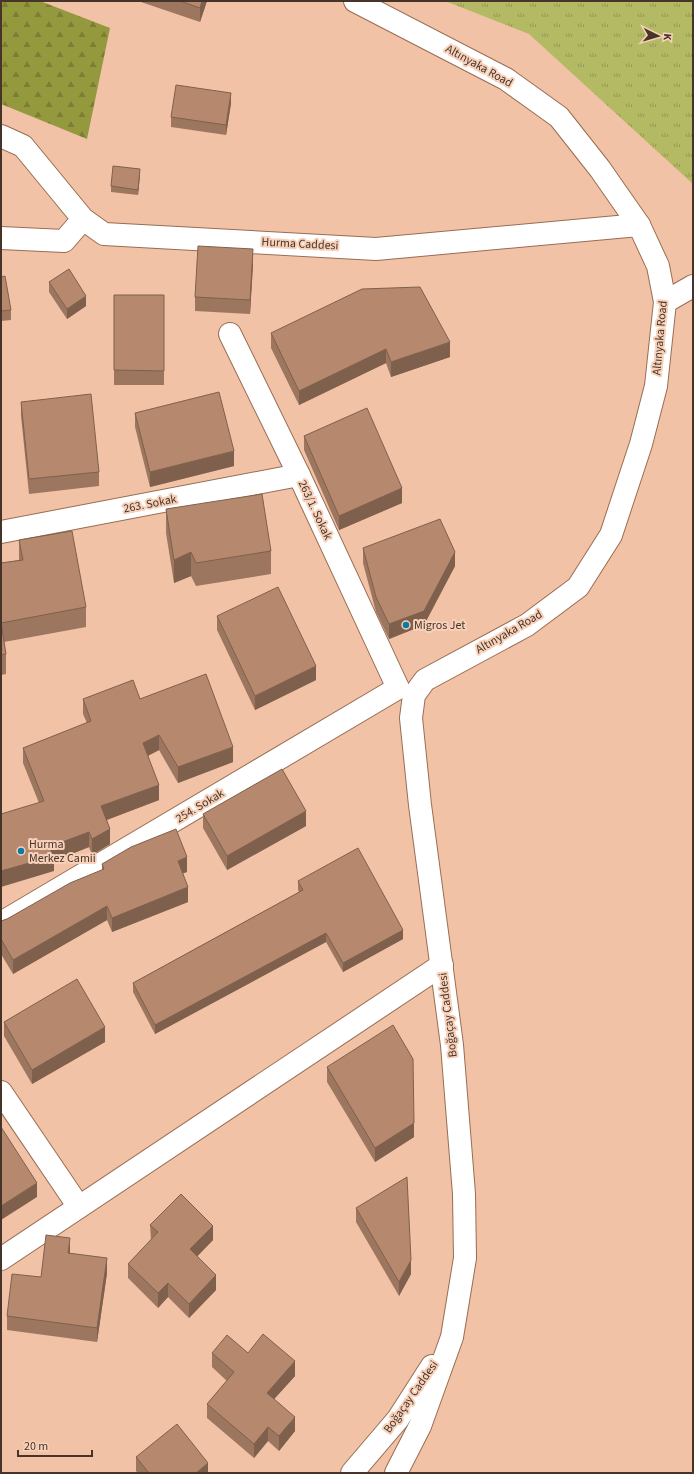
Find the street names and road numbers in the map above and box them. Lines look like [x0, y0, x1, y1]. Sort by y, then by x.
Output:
street label: Altınyaka Road [442, 40, 516, 92]
street label: Hurma Caddesi [261, 233, 339, 255]
street label: Altınyaka Road [648, 300, 672, 376]
street label: 263/1. Sokak [294, 477, 336, 543]
street label: 263. Sokak [122, 490, 178, 517]
street label: Altınyaka Road [472, 606, 546, 658]
street label: 254. Sokak [172, 785, 228, 827]
street label: Boğaçay Caddesi [434, 972, 462, 1058]
street label: Boğaçay Caddesi [380, 1357, 442, 1437]

